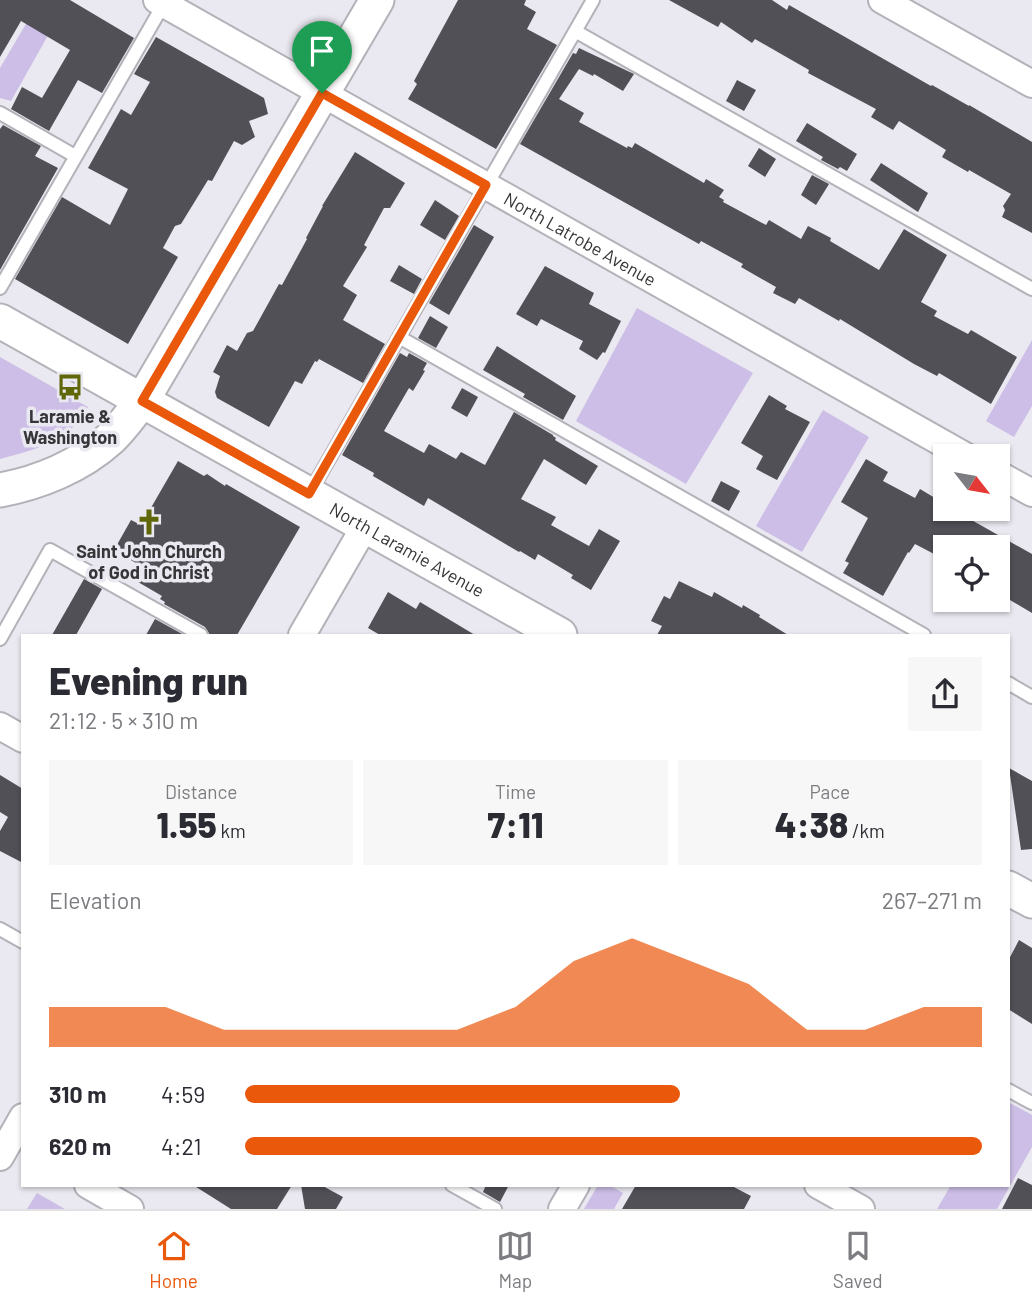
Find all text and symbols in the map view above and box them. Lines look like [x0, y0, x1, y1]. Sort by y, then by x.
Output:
pin [292, 21, 352, 93]
icon: arrive [303, 32, 341, 70]
street label: North Latrobe Avenue [500, 187, 660, 290]
bus stop icon: Laramie & Washington [55, 372, 85, 402]
place label: Laramie & Washington [23, 405, 117, 448]
north arrow [933, 444, 1010, 522]
map controls [933, 444, 1010, 612]
street label: North Laramie Avenue [326, 497, 489, 601]
church icon: Saint John Church of God in Christ [134, 507, 164, 537]
button: locate [933, 535, 1010, 612]
place label: Saint John Church of God in Christ [76, 540, 222, 583]
text: Evening run [49, 657, 248, 703]
button: share [908, 657, 982, 731]
text: 21:12 · 5 × 310 m [49, 706, 198, 734]
text: Distance [165, 780, 237, 803]
text: Time [495, 780, 536, 803]
text: Pace [809, 780, 850, 803]
text: 1.55 [157, 803, 217, 845]
text: 7:11 [488, 803, 543, 845]
text: 4:38 [775, 803, 848, 845]
text: km [217, 819, 246, 842]
text: /km [848, 819, 885, 842]
text: Elevation [49, 886, 142, 914]
text: 267–271 m [882, 886, 982, 914]
text: 310 m [49, 1080, 106, 1108]
text: 4:59 [161, 1080, 205, 1108]
text: 620 m [49, 1132, 111, 1160]
text: 4:21 [161, 1132, 202, 1160]
tab: Home [149, 1227, 198, 1292]
tab: Map [496, 1227, 534, 1292]
tab: Saved [833, 1227, 883, 1292]

